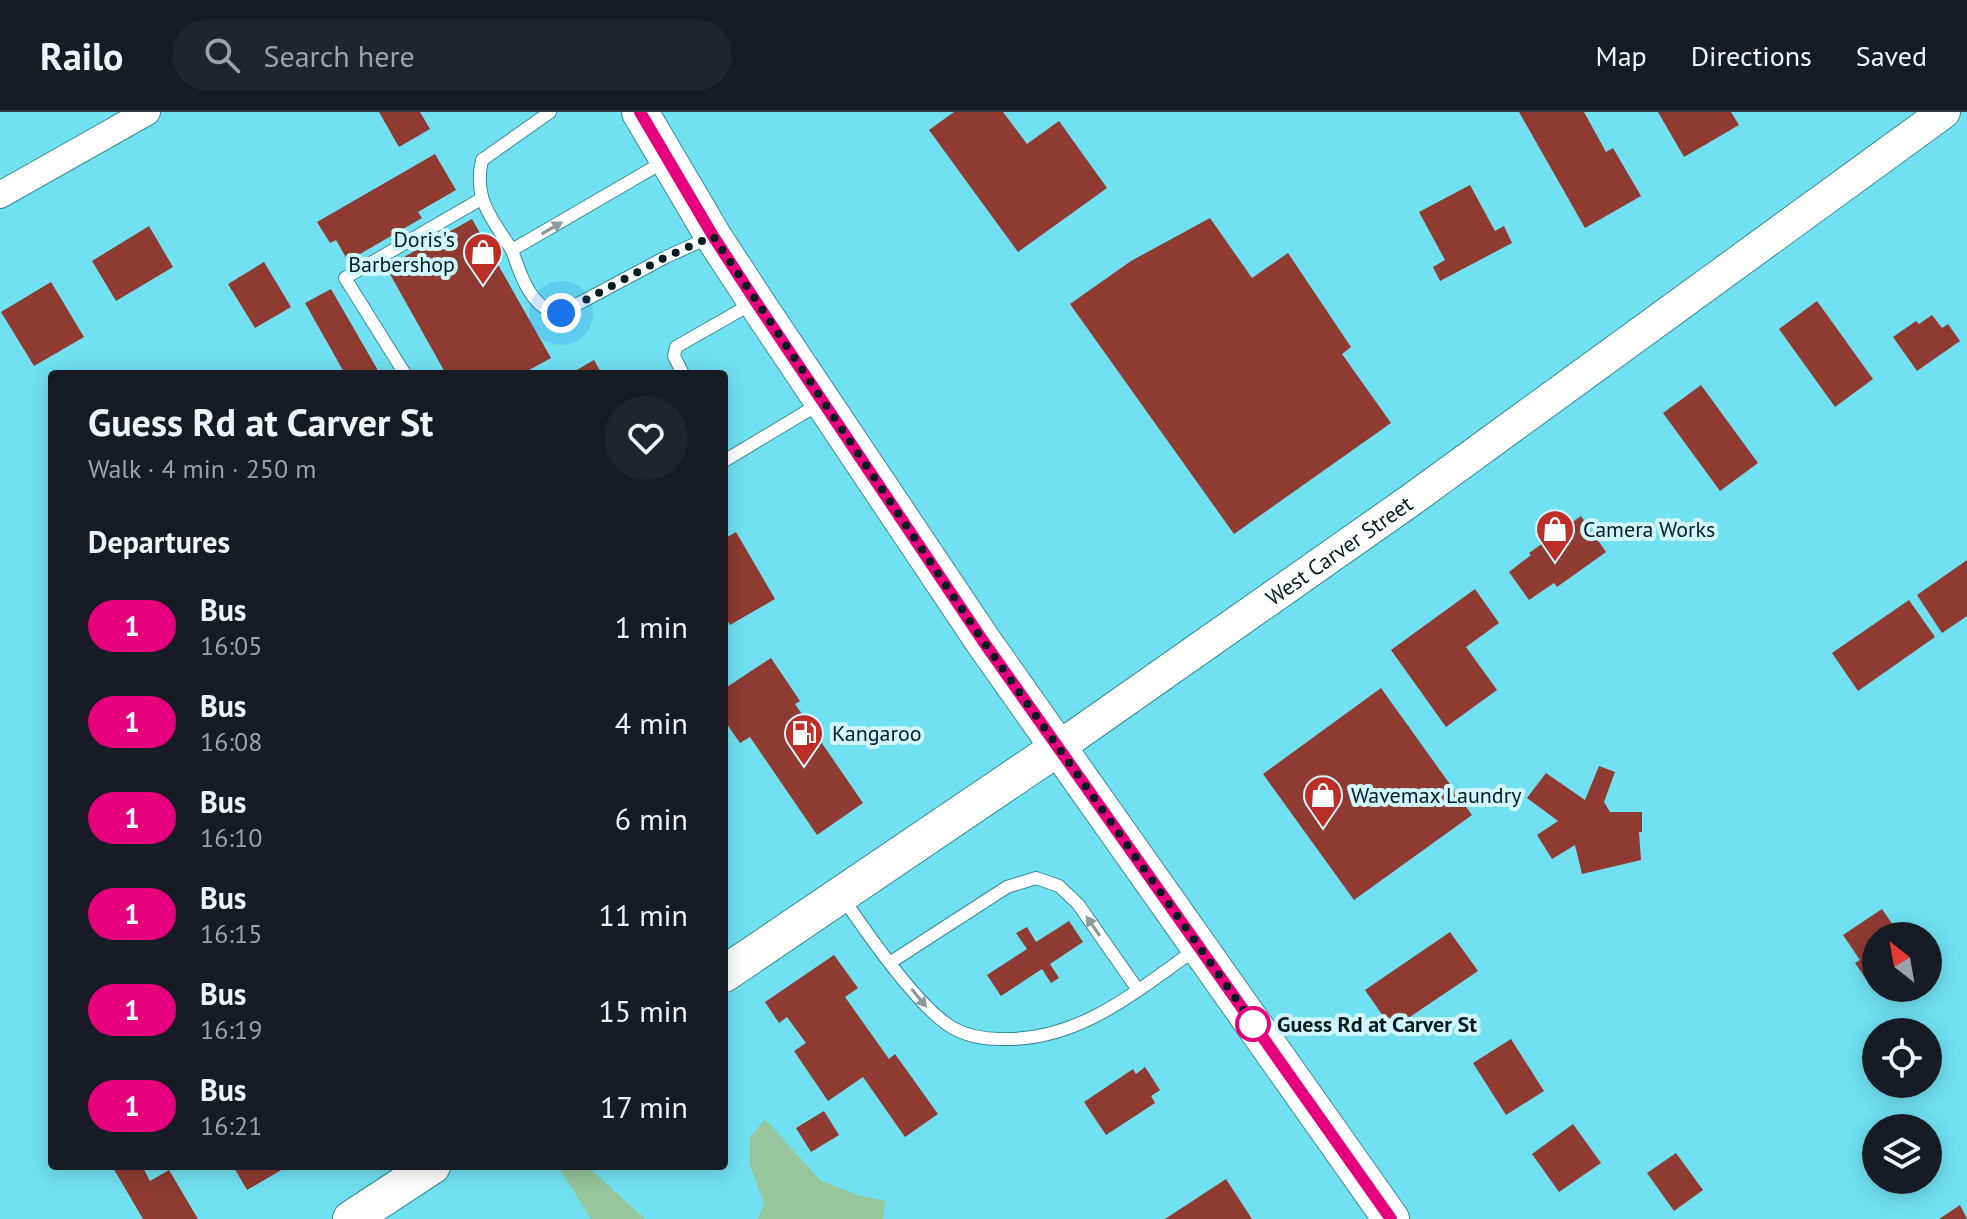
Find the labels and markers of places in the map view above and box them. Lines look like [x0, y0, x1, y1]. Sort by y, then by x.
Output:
place label: Doris's Barbershop [348, 225, 455, 278]
shop icon: Doris's Barbershop [462, 231, 504, 286]
shop icon: Camera Works [1534, 508, 1576, 563]
place label: Camera Works [1583, 515, 1715, 543]
fuel station icon: Kangaroo [783, 712, 825, 767]
place label: Kangaroo [832, 719, 922, 747]
shop icon: Wavemax Laundry [1302, 774, 1344, 829]
place label: Wavemax Laundry [1351, 781, 1522, 809]
marker: Guess Rd at Carver St [1236, 1007, 1270, 1041]
place label: Guess Rd at Carver St [1277, 1010, 1477, 1038]

